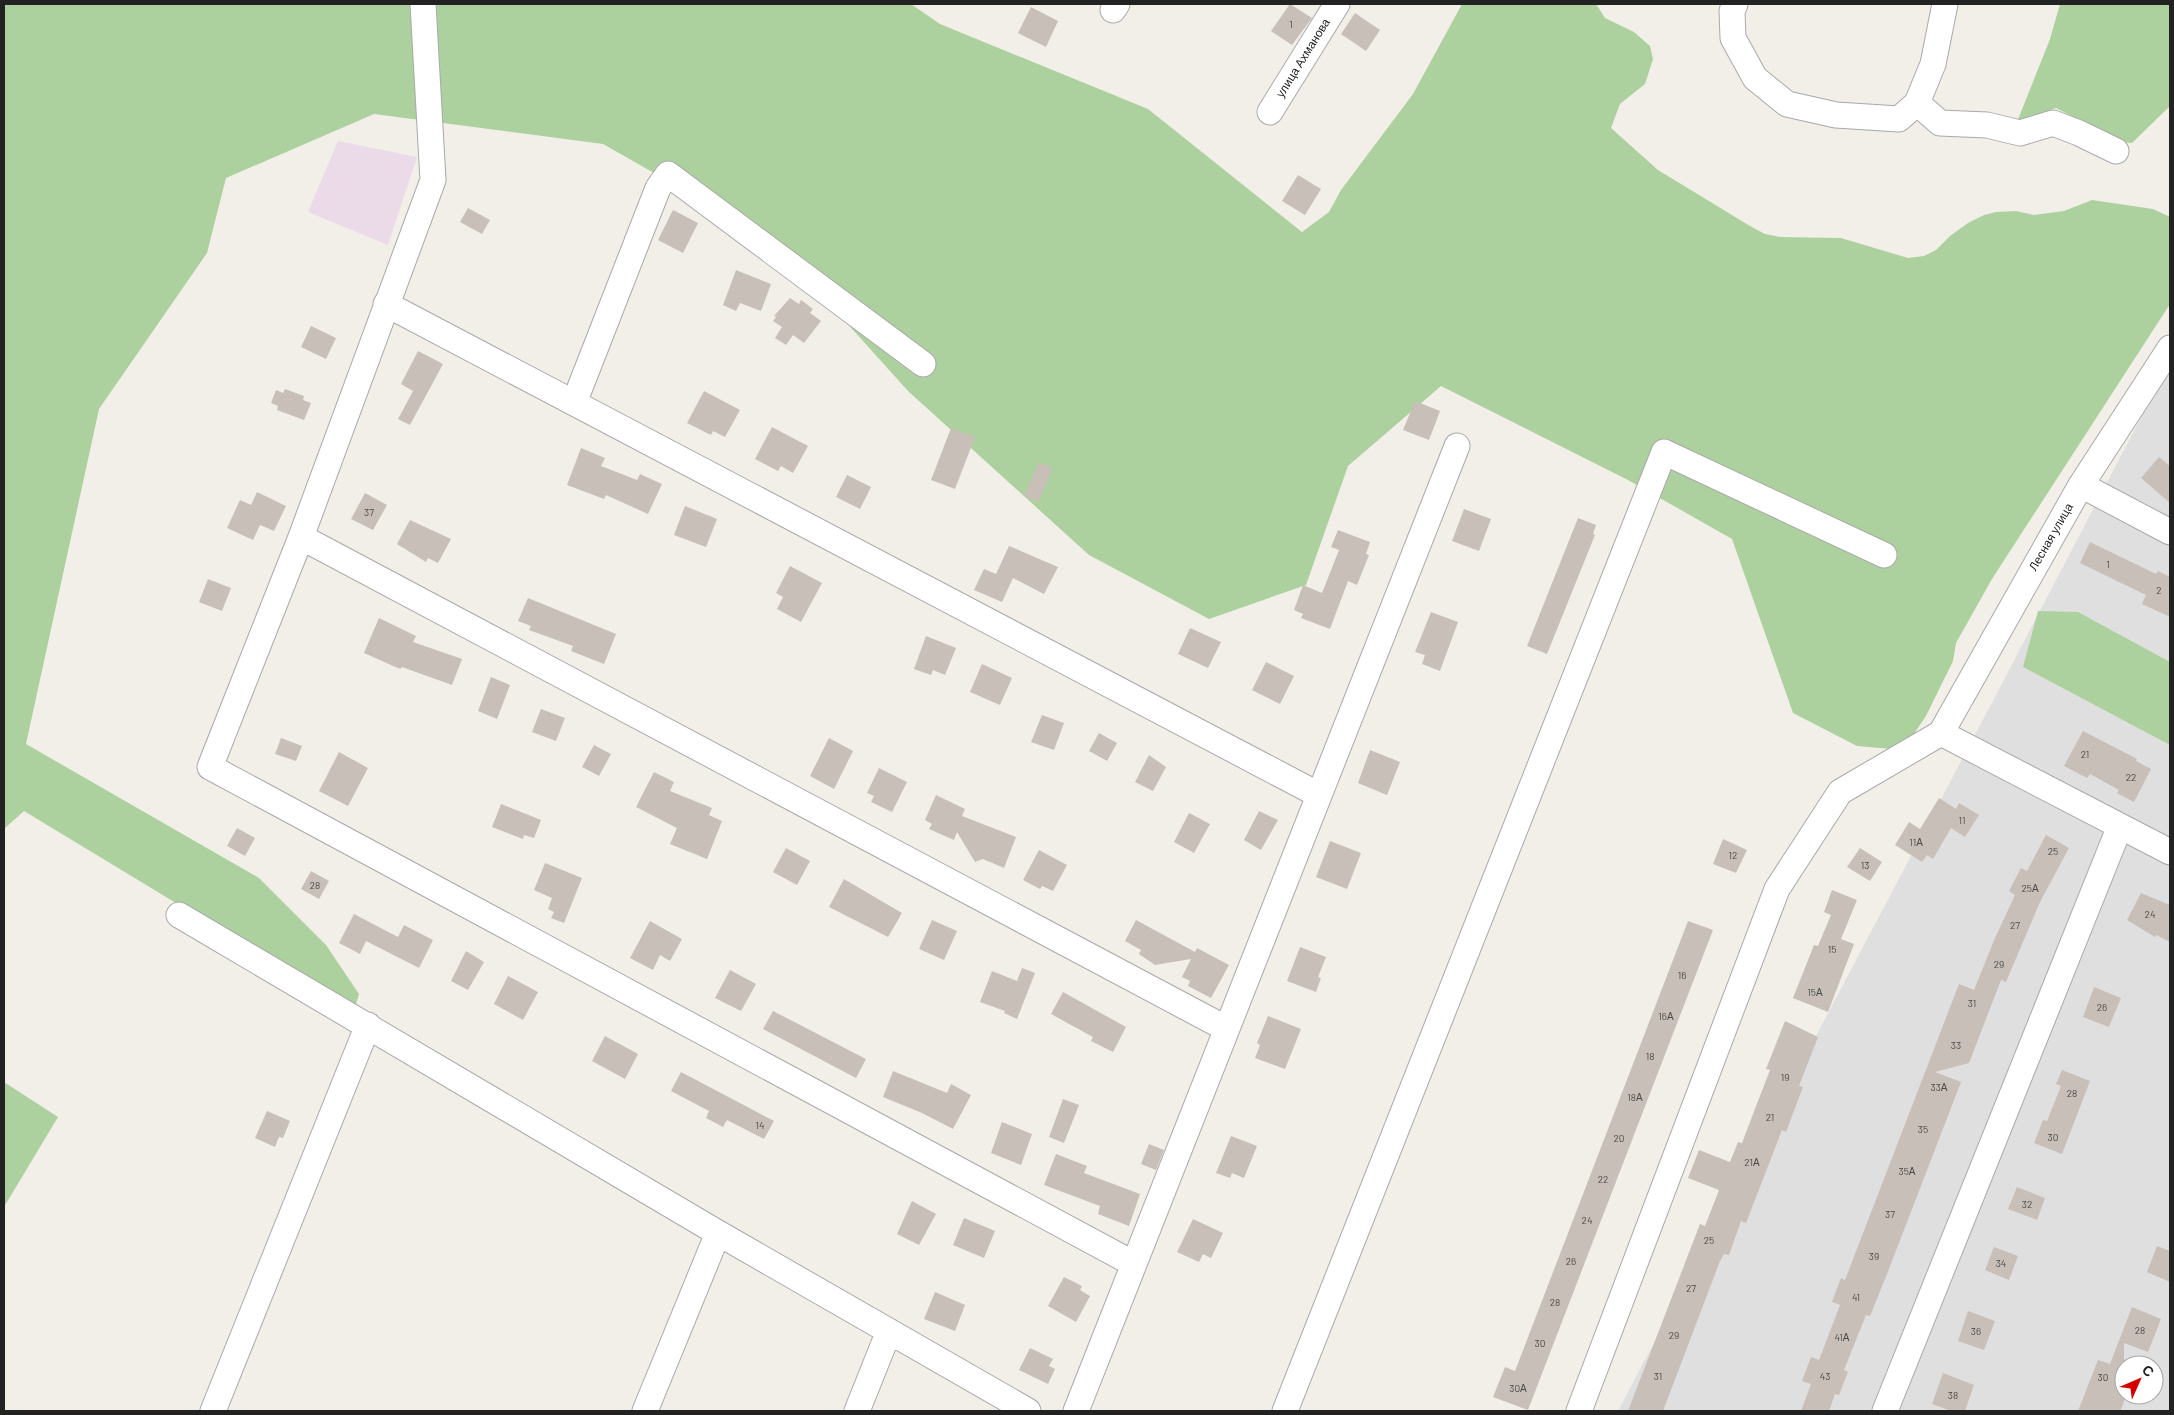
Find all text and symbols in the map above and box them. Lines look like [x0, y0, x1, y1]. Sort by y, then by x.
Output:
street label: улица Ахманова [1272, 15, 1333, 100]
house number: 1 [1289, 18, 1293, 30]
street label: Лесная улица [2025, 500, 2076, 573]
house number: 37 [364, 506, 374, 518]
house number: 1 [2106, 558, 2110, 570]
house number: 2 [2156, 584, 2162, 596]
house number: 21 [2081, 748, 2089, 760]
house number: 22 [2126, 771, 2136, 783]
house number: 11 [1958, 814, 1966, 826]
house number: 11А [1909, 836, 1923, 848]
house number: 25 [2048, 845, 2058, 857]
house number: 12 [1729, 849, 1737, 861]
house number: 13 [1861, 859, 1869, 871]
house number: 28 [310, 879, 320, 891]
house number: 25А [2021, 882, 2039, 894]
house number: 24 [2145, 908, 2155, 920]
house number: 27 [2010, 919, 2020, 931]
house number: 15 [1828, 943, 1836, 955]
house number: 29 [1994, 958, 2004, 970]
house number: 16 [1678, 969, 1686, 981]
house number: 15А [1807, 986, 1823, 998]
house number: 31 [1968, 997, 1976, 1009]
house number: 26 [2097, 1001, 2107, 1013]
house number: 16А [1658, 1010, 1674, 1022]
house number: 33 [1951, 1039, 1961, 1051]
house number: 18 [1646, 1050, 1654, 1062]
house number: 19 [1781, 1071, 1789, 1083]
house number: 33А [1931, 1081, 1948, 1093]
house number: 28 [2067, 1087, 2077, 1099]
house number: 18А [1627, 1091, 1643, 1103]
house number: 21 [1766, 1111, 1774, 1123]
house number: 14 [755, 1119, 765, 1131]
house number: 35 [1918, 1123, 1928, 1135]
house number: 30 [2048, 1131, 2058, 1143]
house number: 20 [1613, 1132, 1625, 1144]
house number: 21А [1744, 1156, 1760, 1168]
house number: 35А [1899, 1165, 1916, 1177]
house number: 22 [1598, 1173, 1608, 1185]
house number: 32 [2022, 1198, 2032, 1210]
house number: 37 [1885, 1208, 1895, 1220]
house number: 24 [1582, 1214, 1592, 1226]
house number: 25 [1704, 1234, 1714, 1246]
house number: 39 [1869, 1250, 1879, 1262]
house number: 26 [1566, 1255, 1576, 1267]
house number: 34 [1996, 1257, 2006, 1269]
house number: 27 [1686, 1282, 1696, 1294]
house number: 41 [1852, 1291, 1860, 1303]
house number: 28 [1550, 1296, 1560, 1308]
house number: 28 [2135, 1324, 2145, 1336]
house number: 36 [1971, 1325, 1981, 1337]
house number: 29 [1669, 1329, 1679, 1341]
house number: 41А [1835, 1331, 1850, 1343]
house number: 30 [1535, 1337, 1545, 1349]
north arrow [2114, 1355, 2164, 1405]
text: С [2139, 1361, 2158, 1380]
house number: 31 [1654, 1370, 1662, 1382]
house number: 43 [1820, 1370, 1830, 1382]
house number: 30 [2098, 1371, 2108, 1383]
house number: 30А [1509, 1382, 1527, 1394]
house number: 38 [1948, 1389, 1958, 1401]

